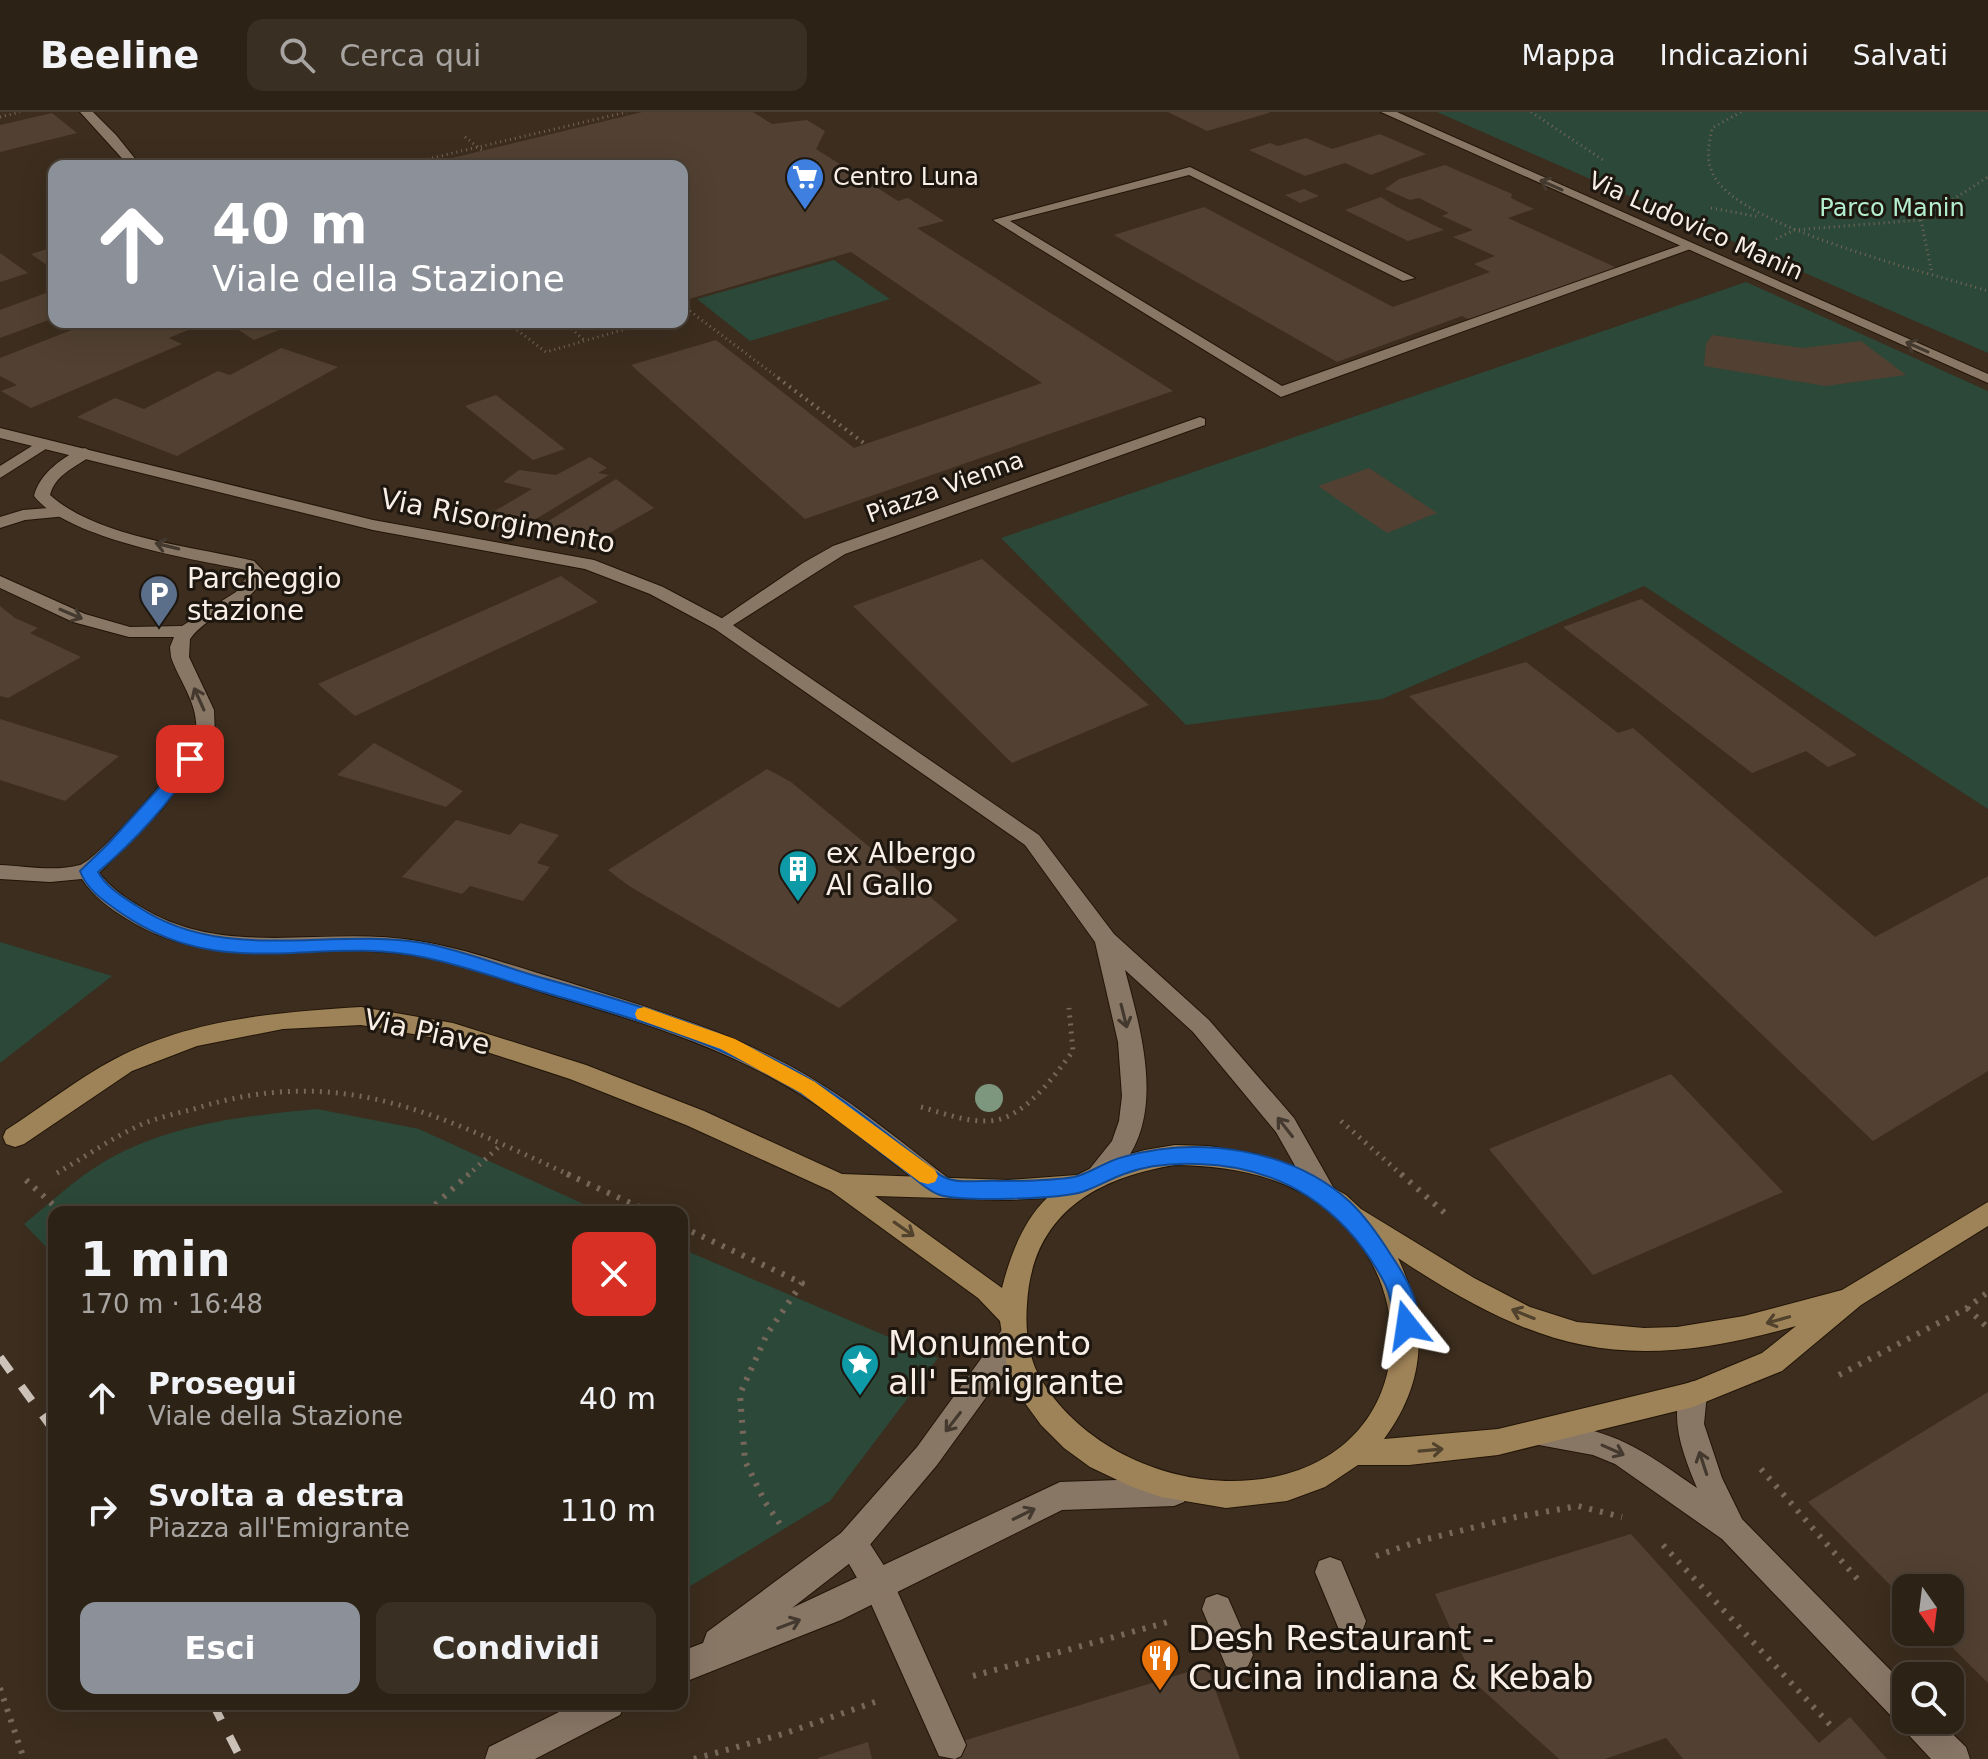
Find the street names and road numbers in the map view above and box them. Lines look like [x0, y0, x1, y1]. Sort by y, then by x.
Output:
street label: Via Ludovico Manin [1584, 166, 1808, 286]
street label: Piazza Vienna [863, 446, 1027, 528]
street label: Via Risorgimento [378, 482, 618, 560]
street label: Via Piave [361, 1003, 493, 1061]

